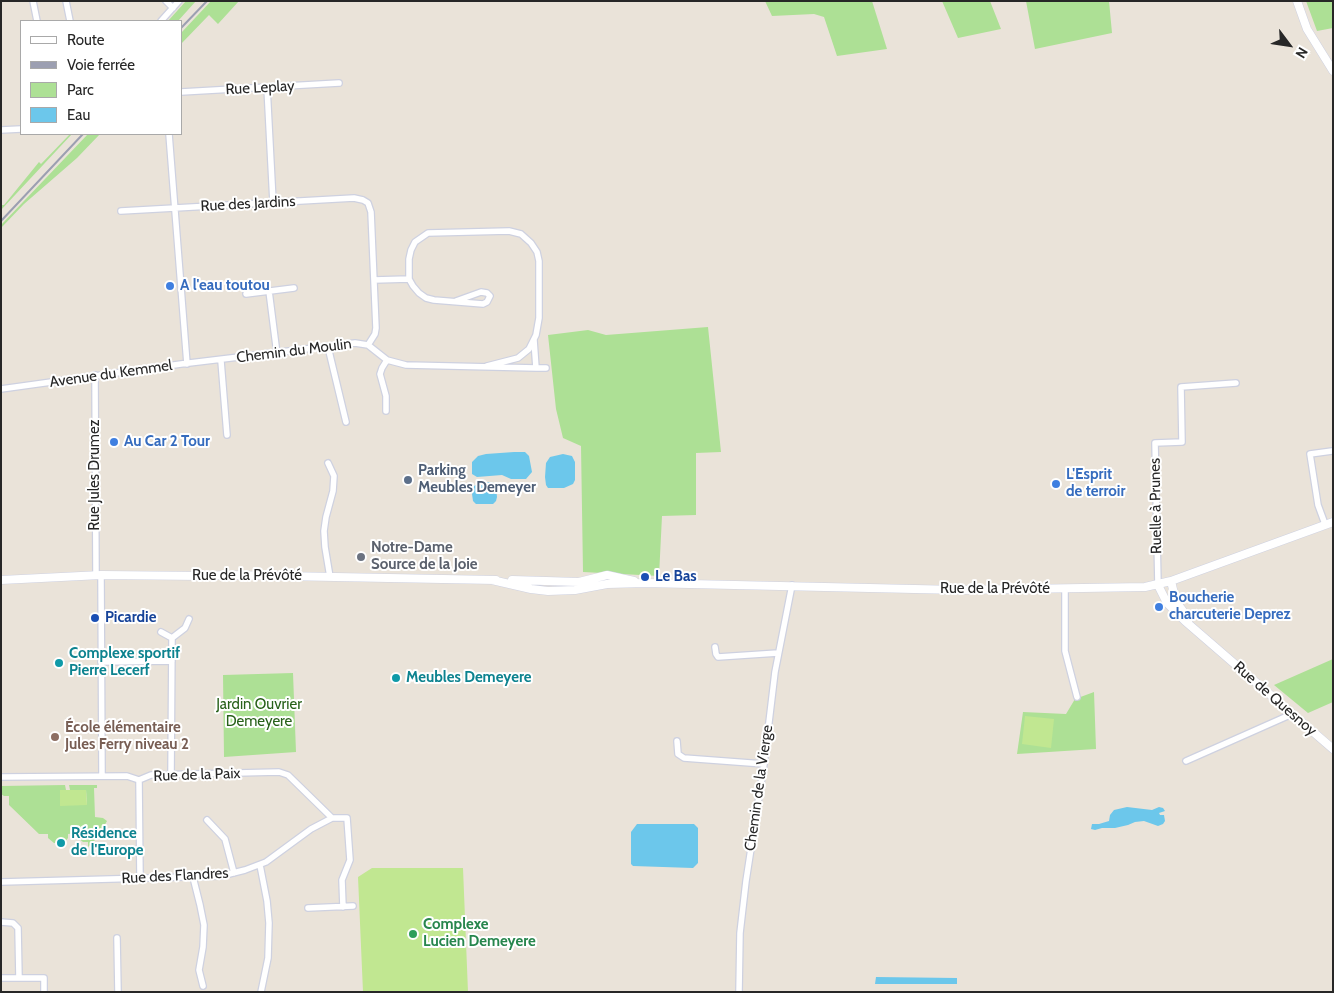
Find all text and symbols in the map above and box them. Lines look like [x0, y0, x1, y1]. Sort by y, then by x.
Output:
legend [20, 20, 182, 135]
north arrow [1264, 20, 1314, 70]
text: Route [67, 31, 105, 49]
text: N [1292, 44, 1312, 62]
text: Voie ferrée [67, 56, 135, 74]
street label: Rue Leplay [225, 77, 295, 99]
text: Parc [67, 81, 94, 99]
text: Eau [67, 106, 90, 124]
street label: Rue des Jardins [200, 193, 296, 215]
place label: A l'eau toutou [180, 277, 270, 295]
marker: A l'eau toutou [164, 280, 176, 292]
street label: Chemin du Moulin [235, 335, 353, 367]
street label: Avenue du Kemmel [49, 356, 173, 392]
street label: Rue Jules Drumez [86, 419, 104, 531]
place label: Au Car 2 Tour [124, 433, 210, 451]
marker: Au Car 2 Tour [108, 436, 120, 448]
street label: Ruelle à Prunes [1146, 458, 1166, 554]
place label: Parking Meubles Demeyer [418, 462, 536, 497]
place label: L'Esprit de terroir [1066, 466, 1125, 501]
marker: Parking Meubles Demeyer [402, 474, 414, 486]
marker: L'Esprit de terroir [1050, 478, 1062, 490]
place label: Notre-Dame Source de la Joie [371, 539, 478, 574]
marker: Notre-Dame Source de la Joie [355, 551, 367, 563]
street label: Rue de la Prévôté [192, 567, 302, 585]
place label: Le Bas [655, 568, 697, 586]
marker: Le Bas [639, 571, 651, 583]
street label: Rue de la Prévôté [940, 580, 1050, 598]
place label: Boucherie charcuterie Deprez [1169, 589, 1291, 624]
marker: Boucherie charcuterie Deprez [1153, 601, 1165, 613]
place label: Picardie [105, 609, 156, 627]
marker: Picardie [89, 612, 101, 624]
place label: Complexe sportif Pierre Lecerf [69, 645, 180, 680]
marker: Complexe sportif Pierre Lecerf [53, 657, 65, 669]
street label: Rue de Quesnoy [1230, 658, 1320, 740]
place label: Meubles Demeyere [406, 669, 531, 687]
marker: Meubles Demeyere [390, 672, 402, 684]
park label: Jardin Ouvrier Demeyere [216, 696, 302, 731]
place label: École élémentaire Jules Ferry niveau 2 [65, 719, 189, 754]
street label: Chemin de la Vierge [741, 724, 777, 852]
marker: École élémentaire Jules Ferry niveau 2 [49, 731, 61, 743]
street label: Rue de la Paix [153, 764, 241, 786]
place label: Résidence de l'Europe [71, 825, 144, 860]
marker: Résidence de l'Europe [55, 837, 67, 849]
street label: Rue des Flandres [121, 864, 229, 888]
place label: Complexe Lucien Demeyere [423, 916, 536, 951]
marker: Complexe Lucien Demeyere [407, 928, 419, 940]

